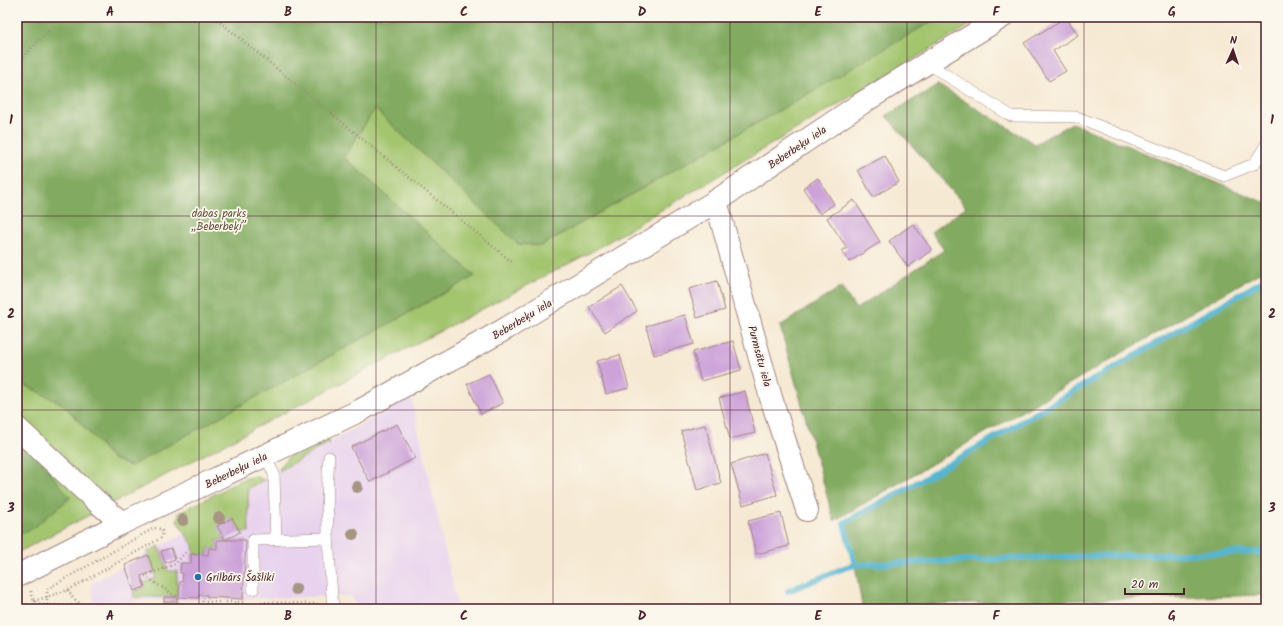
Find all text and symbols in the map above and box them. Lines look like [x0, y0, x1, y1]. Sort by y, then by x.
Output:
text: A [106, 2, 114, 23]
text: B [284, 2, 292, 23]
text: C [460, 2, 468, 23]
text: D [638, 2, 647, 23]
text: E [814, 2, 822, 23]
text: F [992, 2, 1000, 23]
text: G [1168, 2, 1176, 23]
north arrow [1213, 30, 1253, 70]
text: N [1230, 32, 1237, 50]
text: 1 [9, 110, 13, 131]
text: 1 [1270, 110, 1274, 131]
street label: Beberbeķu iela [764, 121, 831, 174]
park label: dabas parks „Beberbeķi” [191, 205, 247, 236]
street label: Beberbeķu iela [489, 295, 556, 345]
text: 2 [7, 304, 15, 325]
text: 2 [1268, 304, 1276, 325]
street label: Purmsātu iela [742, 324, 776, 389]
street label: Beberbeķu iela [202, 448, 271, 494]
text: 3 [6, 498, 15, 519]
text: 3 [1267, 498, 1276, 519]
place label: Grilbārs Šašliki [206, 569, 274, 587]
scale bar [1125, 570, 1184, 596]
marker: Grilbārs Šašliki [193, 572, 203, 582]
text: 20 m [1131, 575, 1159, 594]
text: A [106, 606, 114, 626]
text: B [284, 606, 292, 626]
text: C [460, 606, 468, 626]
text: D [638, 606, 647, 626]
text: E [814, 606, 822, 626]
text: F [992, 606, 1000, 626]
text: G [1168, 606, 1176, 626]

